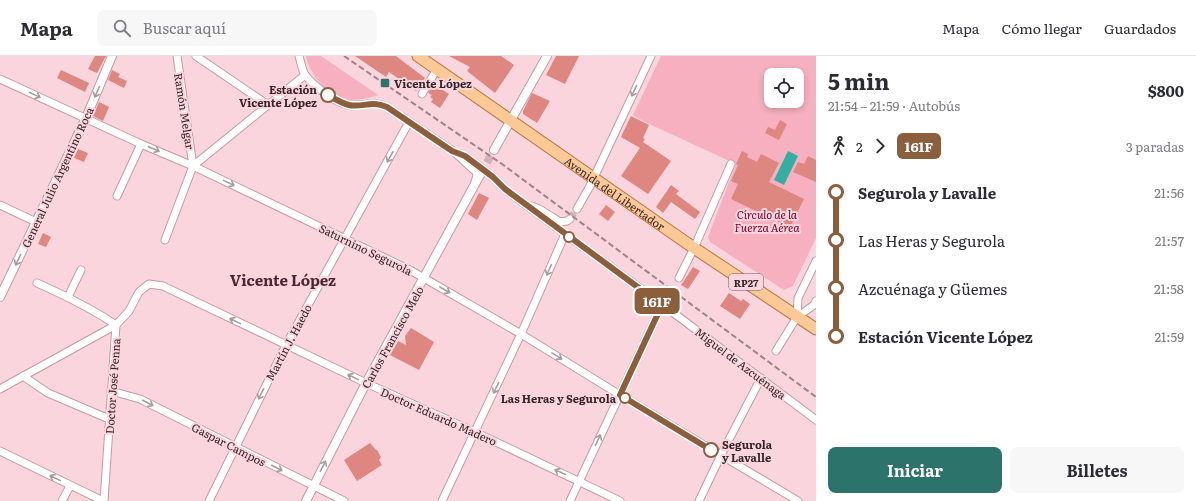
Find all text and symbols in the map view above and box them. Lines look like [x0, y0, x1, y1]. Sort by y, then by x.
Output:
search box [97, 10, 377, 46]
text: Mapa [20, 14, 73, 42]
text: Buscar aquí [143, 16, 226, 39]
icon: search [111, 17, 133, 39]
text: Mapa [942, 18, 979, 38]
text: Cómo llegar [1001, 18, 1082, 38]
text: Guardados [1104, 18, 1176, 38]
text: 5 min [828, 64, 890, 97]
map controls [764, 68, 804, 108]
button: locate [764, 68, 804, 108]
street label: Ramón Melgar [171, 72, 199, 151]
place label: Vicente López [394, 75, 472, 91]
marker: Vicente López [379, 77, 391, 89]
text: $800 [1148, 79, 1184, 102]
place label: Estación Vicente López [239, 81, 317, 110]
one-way arrow [93, 85, 100, 97]
one-way arrow [630, 85, 637, 97]
marker: Estación Vicente López [320, 87, 336, 103]
one-way arrow [29, 92, 41, 99]
text: 21:54 – 21:59 · Autobús [828, 96, 960, 115]
street label: General Julio Argentino Roca [17, 104, 97, 250]
icon: walk [828, 135, 850, 157]
icon: forward [869, 135, 891, 157]
text: 161F [905, 136, 933, 156]
text: 2 [856, 137, 863, 156]
text: 3 paradas [1126, 137, 1184, 156]
one-way arrow [147, 146, 159, 153]
one-way arrow [385, 150, 393, 162]
street label: Avenida del Libertador [562, 152, 669, 234]
one-way arrow [222, 180, 234, 187]
text: Segurola y Lavalle [858, 181, 996, 204]
text: 21:56 [1154, 183, 1184, 202]
park label: Círculo de la Fuerza Aérea [735, 206, 800, 235]
street label: Saturnino Segurola [317, 220, 415, 279]
text: Las Heras y Segurola [858, 229, 1005, 252]
unlabelled marker [563, 231, 575, 243]
text: 21:57 [1155, 231, 1184, 250]
one-way arrow [14, 254, 21, 266]
one-way arrow [545, 263, 553, 275]
district label: Vicente López [230, 268, 336, 291]
road number: RP27 [729, 274, 763, 290]
text: Azcuénaga y Güemes [858, 277, 1007, 300]
text: 21:58 [1154, 279, 1184, 298]
street label: Carlos Francisco Melo [357, 283, 427, 391]
one-way arrow [439, 287, 451, 295]
line badge: 161F [629, 288, 685, 314]
text: 161F [643, 291, 671, 311]
street label: Martín J. Haedo [261, 301, 315, 383]
one-way arrow [230, 317, 242, 324]
street label: Miguel de Azcuénaga [692, 323, 790, 403]
text: Estación Vicente López [858, 325, 1033, 348]
text: 21:59 [1154, 327, 1184, 346]
street label: Doctor José Penna [101, 338, 123, 434]
one-way arrow [551, 352, 562, 360]
one-way arrow [347, 373, 359, 380]
one-way arrow [492, 382, 499, 394]
street label: Doctor Eduardo Madero [378, 383, 500, 449]
one-way arrow [257, 388, 264, 400]
place label: Las Heras y Segurola [501, 390, 617, 406]
marker: Las Heras y Segurola [619, 392, 631, 404]
one-way arrow [142, 400, 154, 407]
street label: Gaspar Campos [189, 418, 269, 470]
one-way arrow [595, 435, 603, 447]
place label: Segurola y Lavalle [722, 436, 773, 465]
marker: Segurola y Lavalle [703, 442, 719, 458]
button: Iniciar [828, 447, 1002, 493]
button: Billetes [1010, 447, 1184, 493]
one-way arrow [320, 460, 328, 472]
one-way arrow [270, 465, 282, 472]
one-way arrow [554, 468, 566, 475]
one-way arrow [49, 474, 61, 482]

